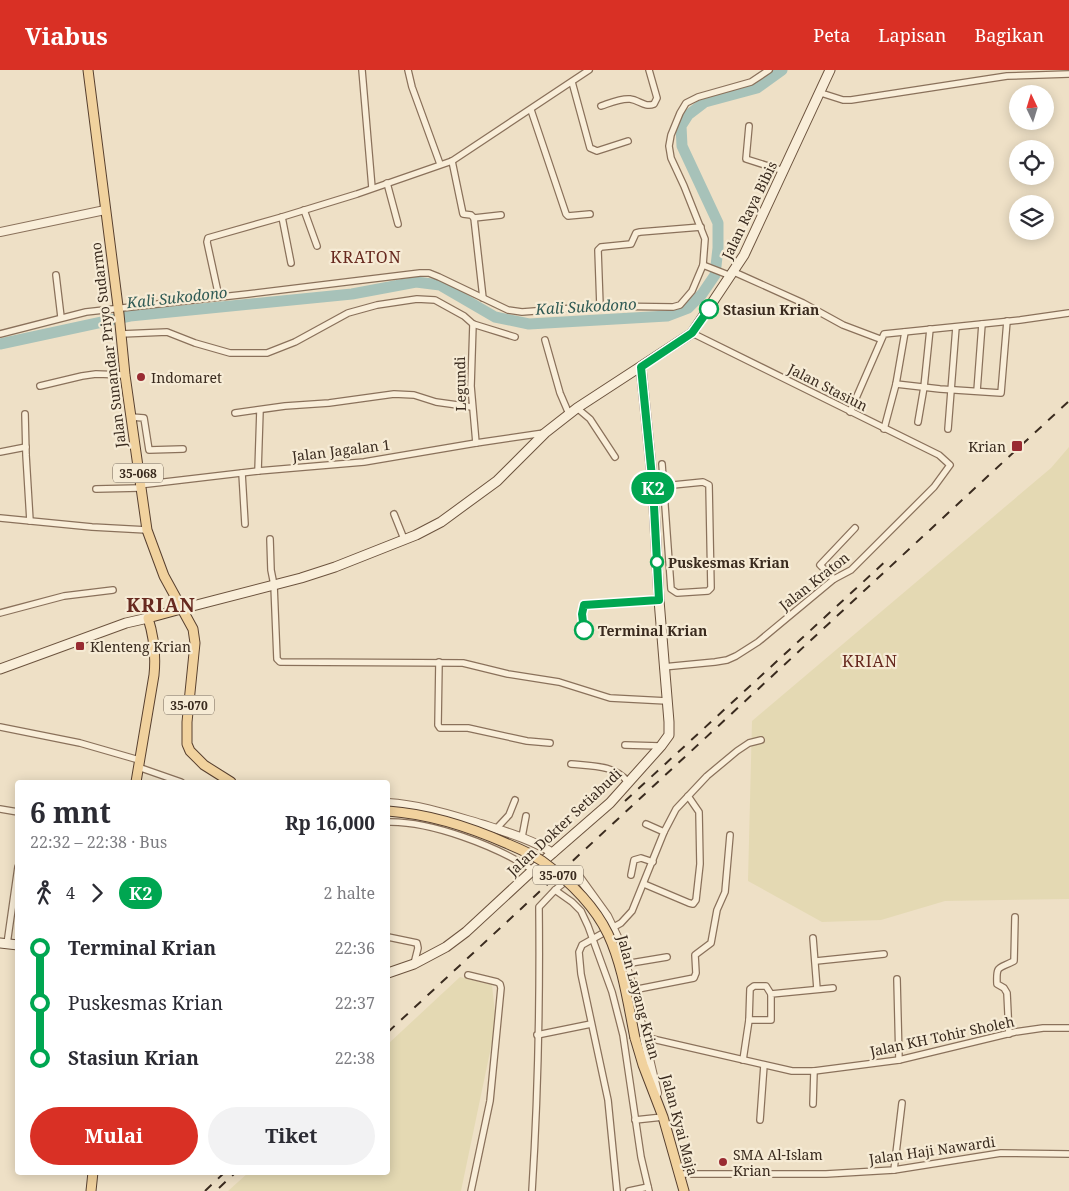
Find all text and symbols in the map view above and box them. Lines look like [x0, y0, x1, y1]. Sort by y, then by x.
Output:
text: Viabus [25, 19, 108, 52]
text: Peta [813, 23, 850, 47]
text: Lapisan [878, 23, 946, 47]
text: Bagikan [974, 23, 1044, 47]
north arrow [1009, 85, 1054, 130]
map controls [1009, 85, 1054, 240]
button: locate [1009, 140, 1054, 185]
street label: Jalan Raya Bibis [717, 158, 781, 263]
button: layers [1009, 195, 1054, 240]
street label: Jalan Sunandar Priyo Sudarmo [86, 241, 130, 450]
district label: KRATON [330, 246, 402, 268]
water label: Kali Sukodono [125, 282, 228, 312]
water label: Kali Sukodono [534, 293, 637, 319]
marker: Stasiun Krian [699, 299, 719, 319]
place label: Stasiun Krian [723, 300, 819, 319]
street label: Legundi [450, 356, 470, 412]
street label: Jalan Stasiun [784, 358, 871, 415]
place label: Indomaret [151, 368, 222, 387]
marker: Indomaret [135, 371, 147, 383]
street label: Jalan Jagalan 1 [290, 435, 391, 466]
place label: Krian [968, 437, 1006, 456]
marker: Krian [1010, 439, 1024, 453]
road number: 35-068 [113, 463, 163, 482]
line badge: K2 [630, 472, 676, 504]
text: K2 [641, 476, 665, 500]
street label: Jalan Kraton [774, 548, 853, 615]
place label: Puskesmas Krian [668, 553, 789, 572]
marker: Puskesmas Krian [650, 555, 664, 569]
district label: KRIAN [126, 592, 196, 618]
marker: Terminal Krian [574, 620, 594, 640]
place label: Terminal Krian [598, 621, 707, 640]
place label: Klenteng Krian [90, 637, 191, 656]
marker: Klenteng Krian [74, 640, 86, 652]
district label: KRIAN [842, 650, 898, 672]
road number: 35-070 [164, 696, 214, 714]
street label: Jalan Dokter Setiabudi [502, 764, 626, 881]
text: 6 mnt [30, 793, 111, 831]
text: Rp 16,000 [285, 810, 375, 836]
text: 22:32 – 22:38 · Bus [30, 831, 167, 853]
road number: 35-070 [533, 866, 583, 884]
icon: walk [30, 879, 58, 907]
icon: forward [83, 879, 111, 907]
text: K2 [129, 881, 152, 905]
text: 4 [66, 882, 75, 904]
text: 2 halte [324, 882, 375, 904]
street label: Jalan Layang Krian [613, 932, 665, 1061]
text: Terminal Krian [68, 935, 216, 961]
text: 22:36 [335, 937, 375, 959]
text: Puskesmas Krian [68, 990, 223, 1016]
text: 22:37 [335, 992, 375, 1014]
street label: Jalan KH Tohir Sholeh [867, 1011, 1016, 1061]
text: Stasiun Krian [68, 1045, 199, 1071]
text: 22:38 [335, 1047, 375, 1069]
street label: Jalan Kyai Maja [657, 1071, 703, 1178]
button: Mulai [30, 1107, 198, 1165]
button: Tiket [208, 1107, 375, 1165]
street label: Jalan Haji Nawardi [867, 1132, 997, 1168]
place label: SMA Al-Islam Krian [733, 1145, 823, 1180]
marker: SMA Al-Islam Krian [717, 1156, 729, 1168]

